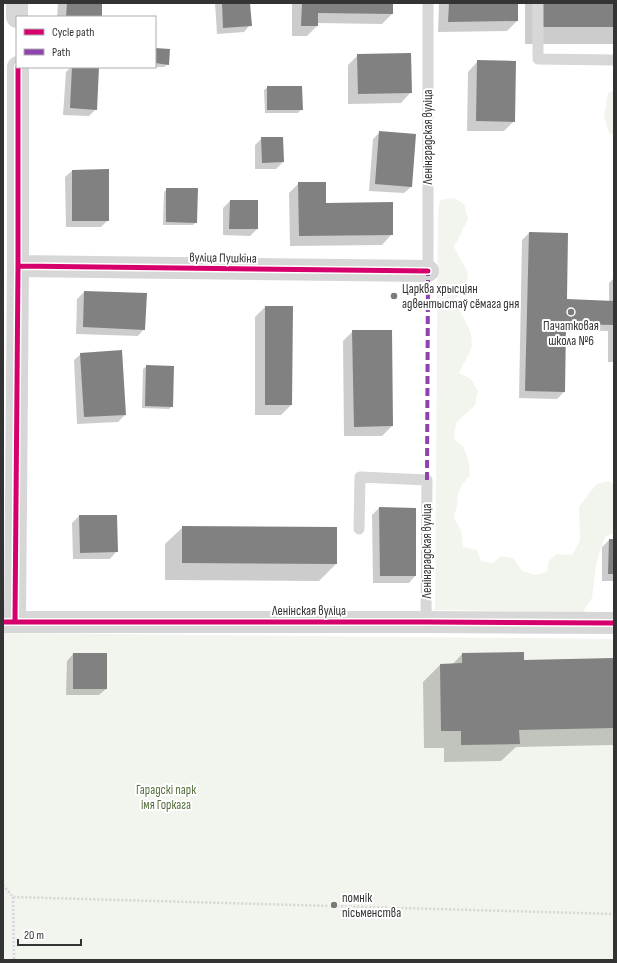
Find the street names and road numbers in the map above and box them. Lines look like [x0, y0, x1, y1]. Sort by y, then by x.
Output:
street label: Ленінградская вуліца [420, 90, 436, 185]
street label: вуліца Пушкіна [189, 249, 257, 267]
street label: Ленінградская вуліца [419, 504, 435, 599]
street label: Ленінская вуліца [271, 603, 346, 619]

